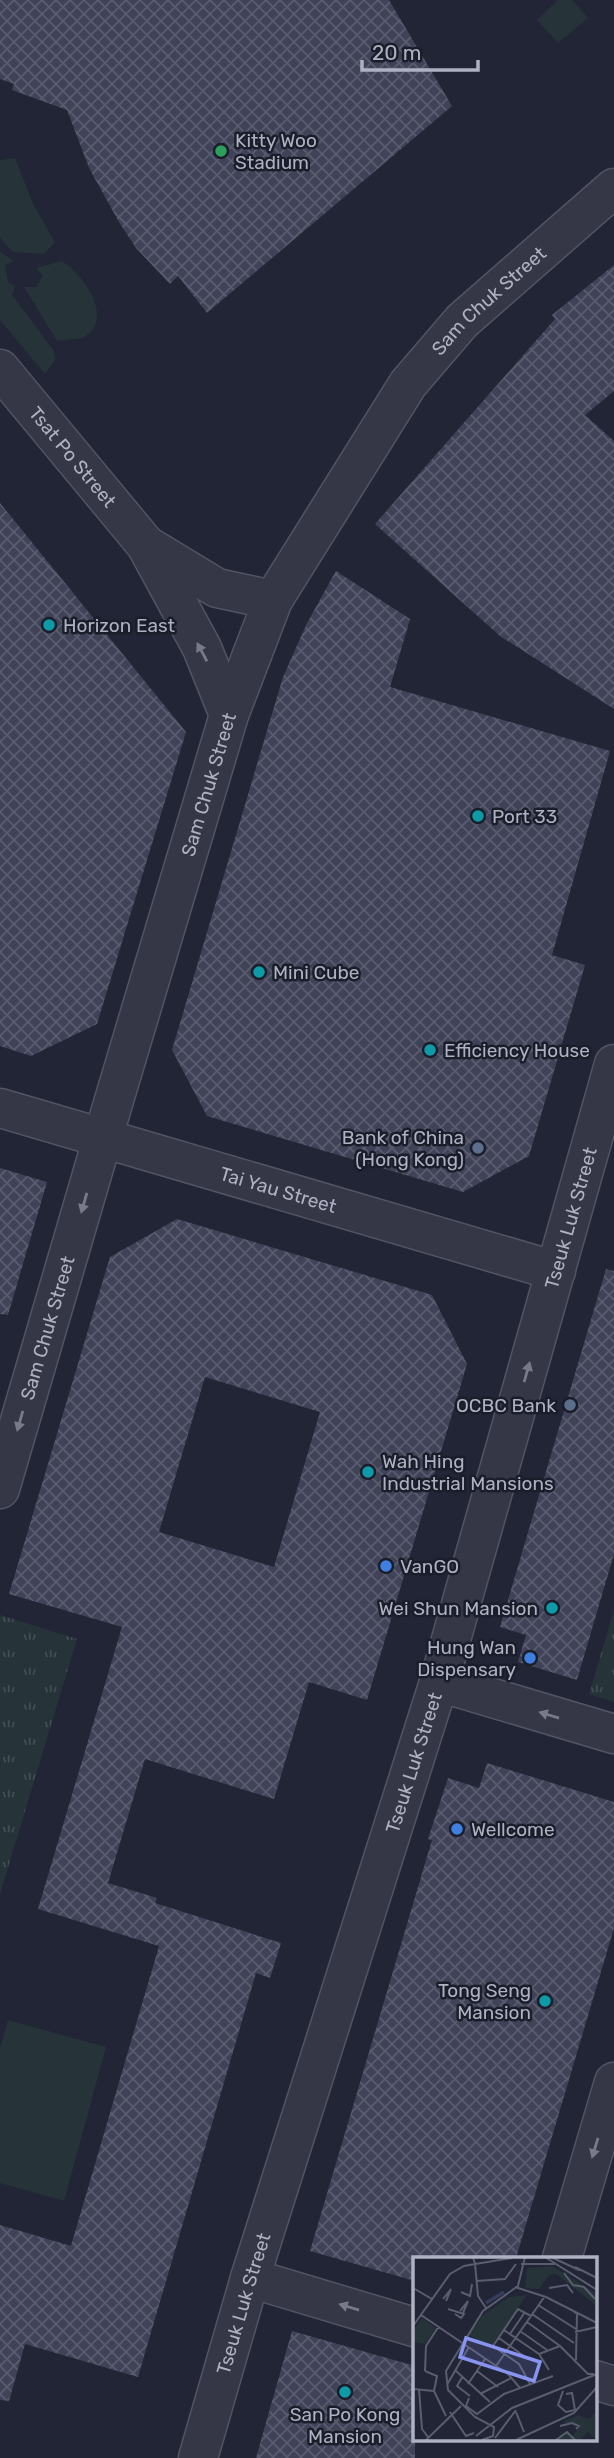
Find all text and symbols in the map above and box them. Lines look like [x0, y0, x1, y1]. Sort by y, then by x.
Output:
scale bar [362, 28, 477, 72]
text: 20 m [372, 40, 421, 65]
place label: Kitty Woo Stadium [235, 129, 317, 174]
marker: Kitty Woo Stadium [213, 143, 229, 159]
street label: Sam Chuk Street [427, 241, 551, 360]
street label: Tsat Po Street [24, 402, 121, 513]
place label: Horizon East [63, 614, 176, 637]
marker: Horizon East [41, 617, 57, 633]
one-way arrow [196, 643, 208, 662]
street label: Sam Chuk Street [176, 709, 241, 859]
place label: Port 33 [492, 805, 557, 828]
marker: Port 33 [470, 808, 486, 824]
place label: Mini Cube [273, 961, 360, 984]
marker: Mini Cube [251, 964, 267, 980]
place label: Efficiency House [444, 1039, 590, 1062]
marker: Efficiency House [422, 1042, 438, 1058]
place label: Bank of China (Hong Kong) [342, 1126, 464, 1171]
marker: Bank of China (Hong Kong) [470, 1140, 486, 1156]
street label: Tseuk Luk Street [540, 1144, 602, 1292]
street label: Tai Yau Street [217, 1162, 340, 1218]
one-way arrow [79, 1192, 89, 1213]
street label: Sam Chuk Street [16, 1253, 80, 1403]
one-way arrow [523, 1361, 533, 1382]
place label: OCBC Bank [456, 1394, 556, 1417]
marker: OCBC Bank [562, 1397, 578, 1413]
one-way arrow [15, 1411, 25, 1432]
place label: Wah Hing Industrial Mansions [382, 1450, 554, 1495]
marker: Wah Hing Industrial Mansions [360, 1464, 376, 1480]
place label: VanGO [400, 1555, 459, 1578]
marker: VanGO [378, 1558, 394, 1574]
place label: Wei Shun Mansion [378, 1597, 538, 1620]
marker: Wei Shun Mansion [544, 1600, 560, 1616]
place label: Hung Wan Dispensary [417, 1636, 516, 1681]
marker: Hung Wan Dispensary [522, 1650, 538, 1666]
street label: Tseuk Luk Street [381, 1689, 447, 1836]
one-way arrow [538, 1709, 559, 1719]
place label: Wellcome [471, 1818, 555, 1841]
marker: Wellcome [449, 1821, 465, 1837]
place label: Tong Seng Mansion [438, 1979, 531, 2024]
marker: Tong Seng Mansion [537, 1993, 553, 2009]
one-way arrow [589, 2137, 599, 2158]
street label: Tseuk Luk Street [212, 2229, 276, 2377]
inset map [413, 2257, 596, 2440]
one-way arrow [338, 2302, 359, 2312]
marker: San Po Kong Mansion [337, 2384, 353, 2400]
place label: San Po Kong Mansion [290, 2403, 400, 2448]

